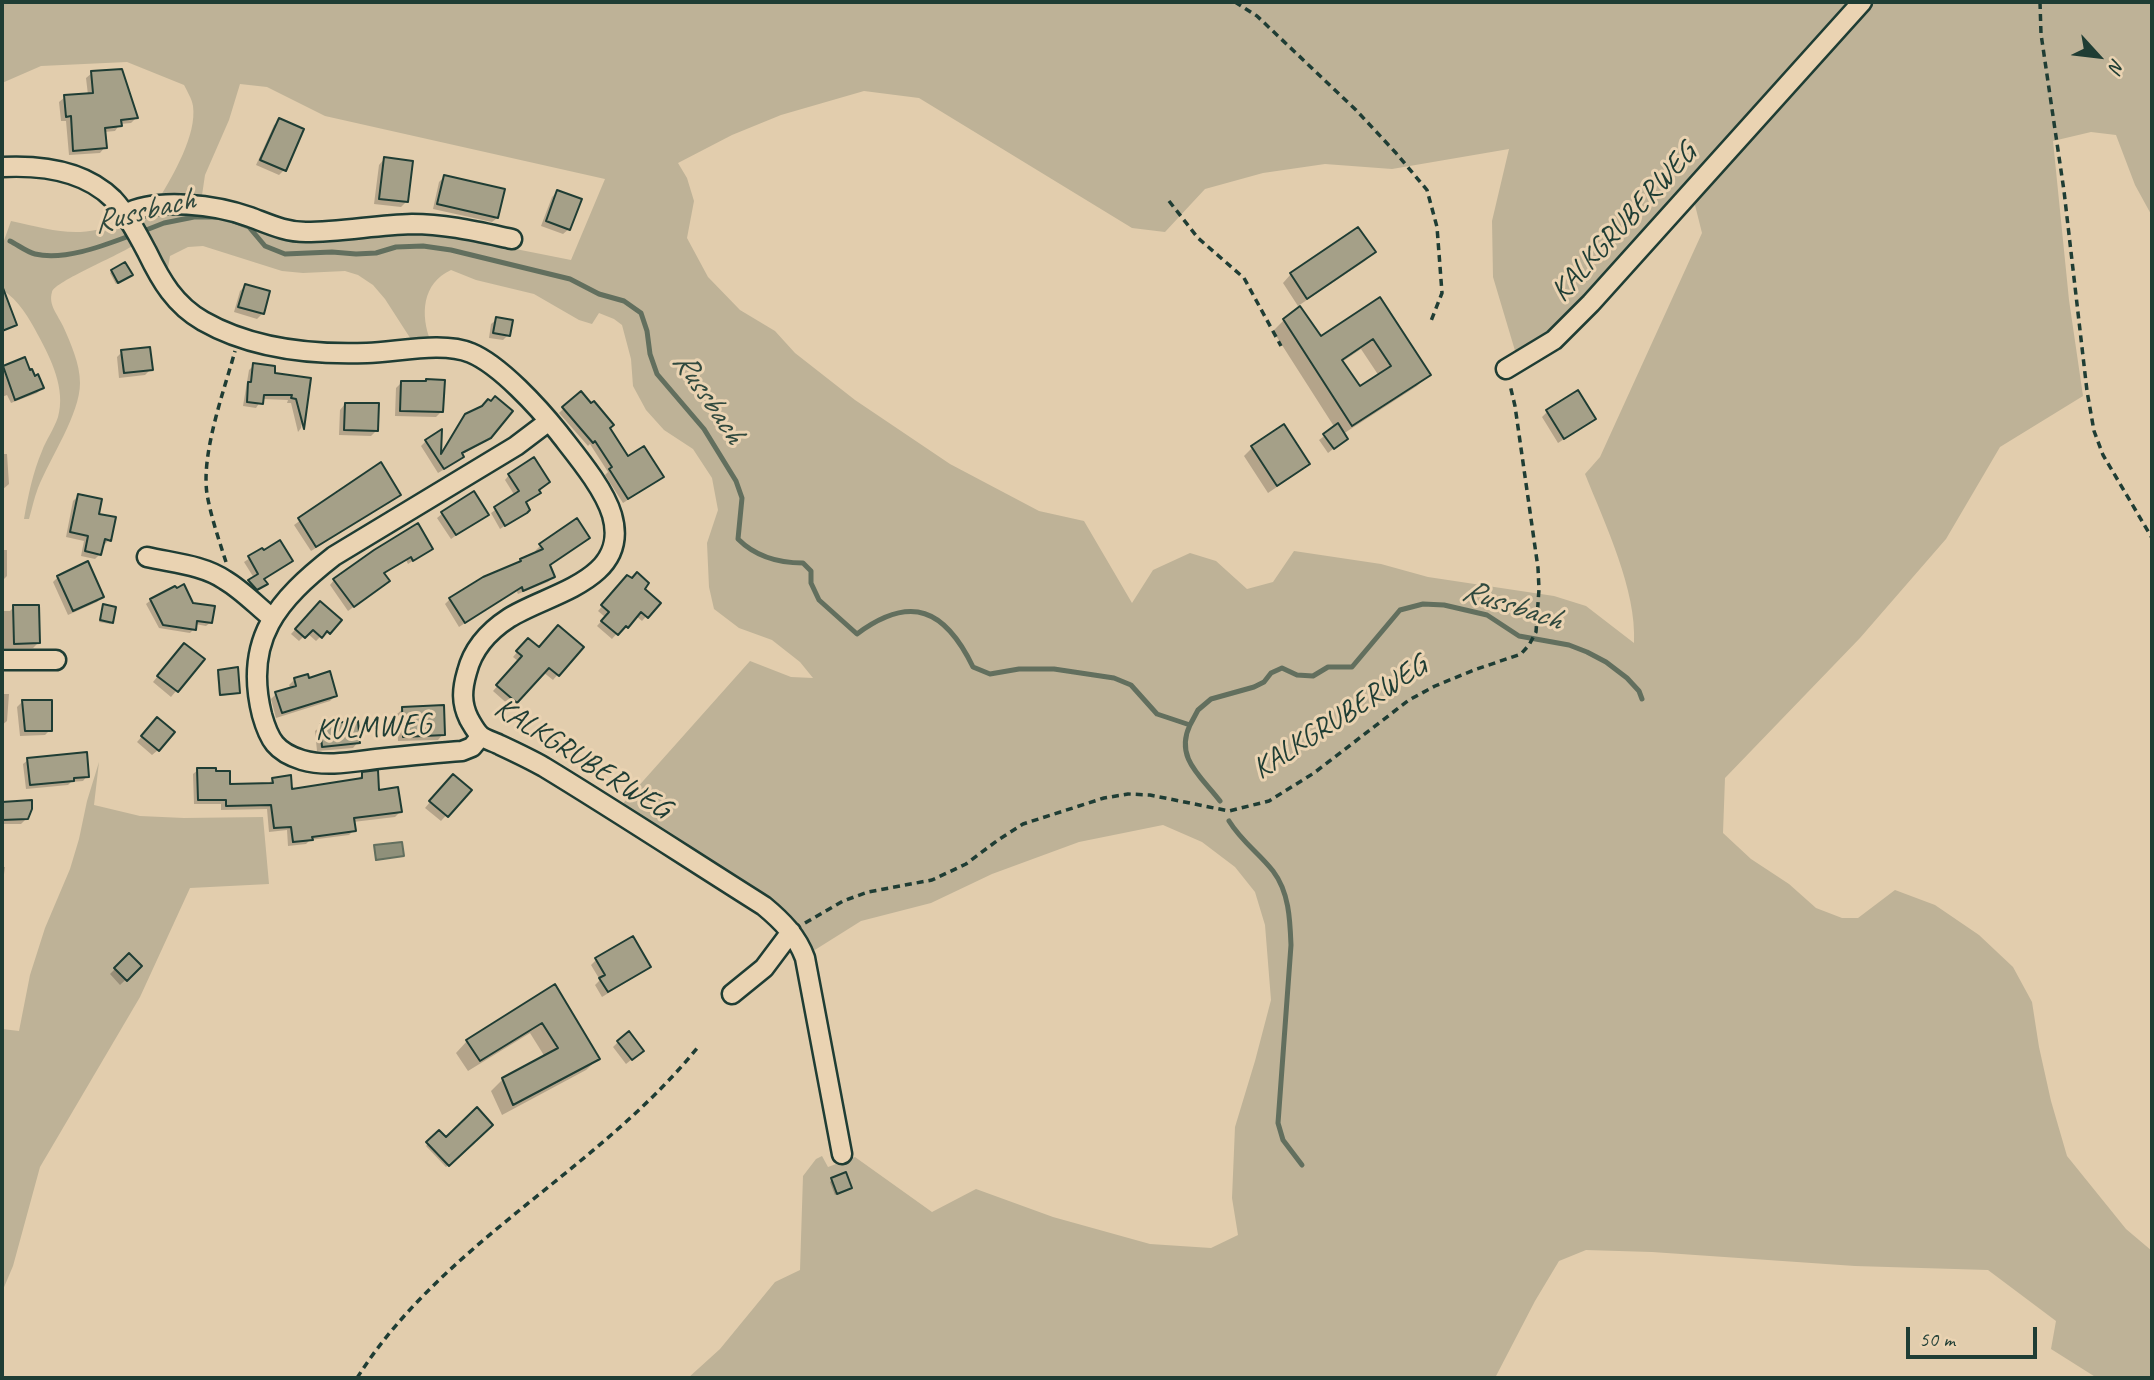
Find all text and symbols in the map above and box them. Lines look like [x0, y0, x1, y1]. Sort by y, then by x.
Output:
north arrow [2063, 21, 2133, 91]
text: N [2103, 55, 2130, 76]
street label: KALKGRUBERWEG [1544, 136, 1704, 310]
water label: Russbach [90, 181, 198, 243]
water label: Russbach [663, 345, 753, 451]
water label: Russbach [1457, 572, 1567, 640]
street label: KALKGRUBERWEG [1246, 648, 1434, 788]
street label: KALKGRUBERWEG [487, 691, 677, 827]
street label: KULMWEG [314, 707, 432, 749]
scale bar [1909, 1314, 2040, 1358]
text: 50 m [1919, 1326, 1955, 1352]

